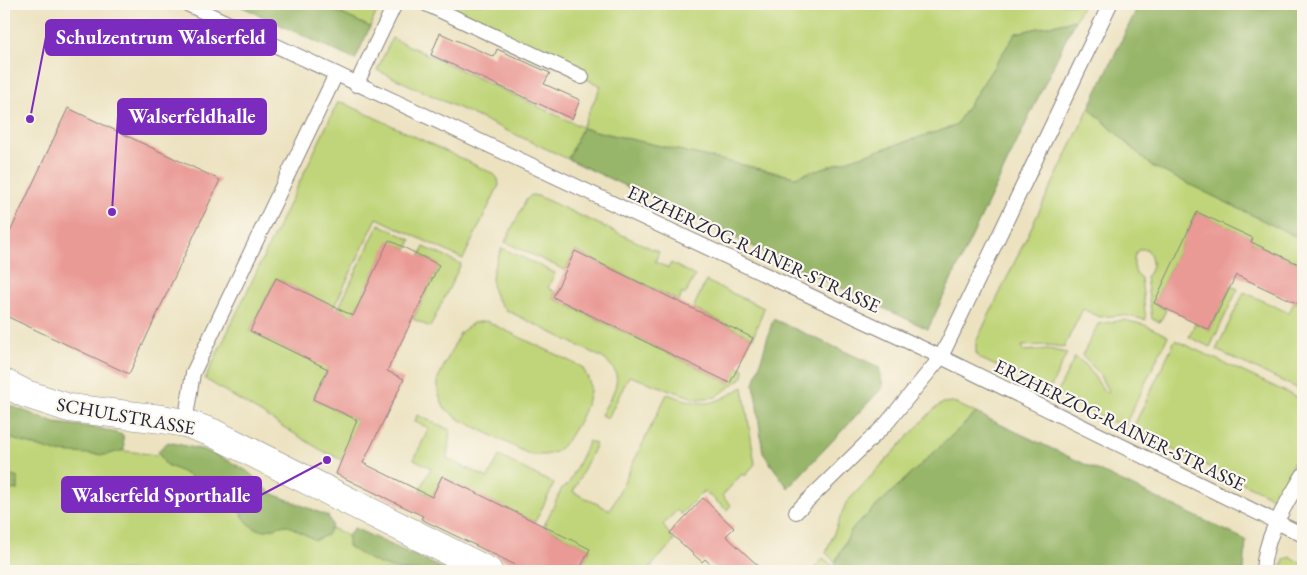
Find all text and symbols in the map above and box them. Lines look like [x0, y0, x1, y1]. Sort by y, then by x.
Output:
callout: Schulzentrum Walserfeld [46, 20, 276, 55]
text: Schulzentrum Walserfeld [56, 24, 266, 50]
callout: Walserfeldhalle [118, 99, 266, 134]
text: Walserfeldhalle [128, 103, 256, 129]
street label: ERZHERZOG-RAINER-STRASSE [624, 179, 885, 319]
street label: ERZHERZOG-RAINER-STRASSE [990, 353, 1250, 497]
street label: SCHULSTRASSE [55, 392, 197, 441]
callout: Walserfeld Sporthalle [62, 477, 261, 512]
text: Walserfeld Sporthalle [72, 482, 250, 508]

